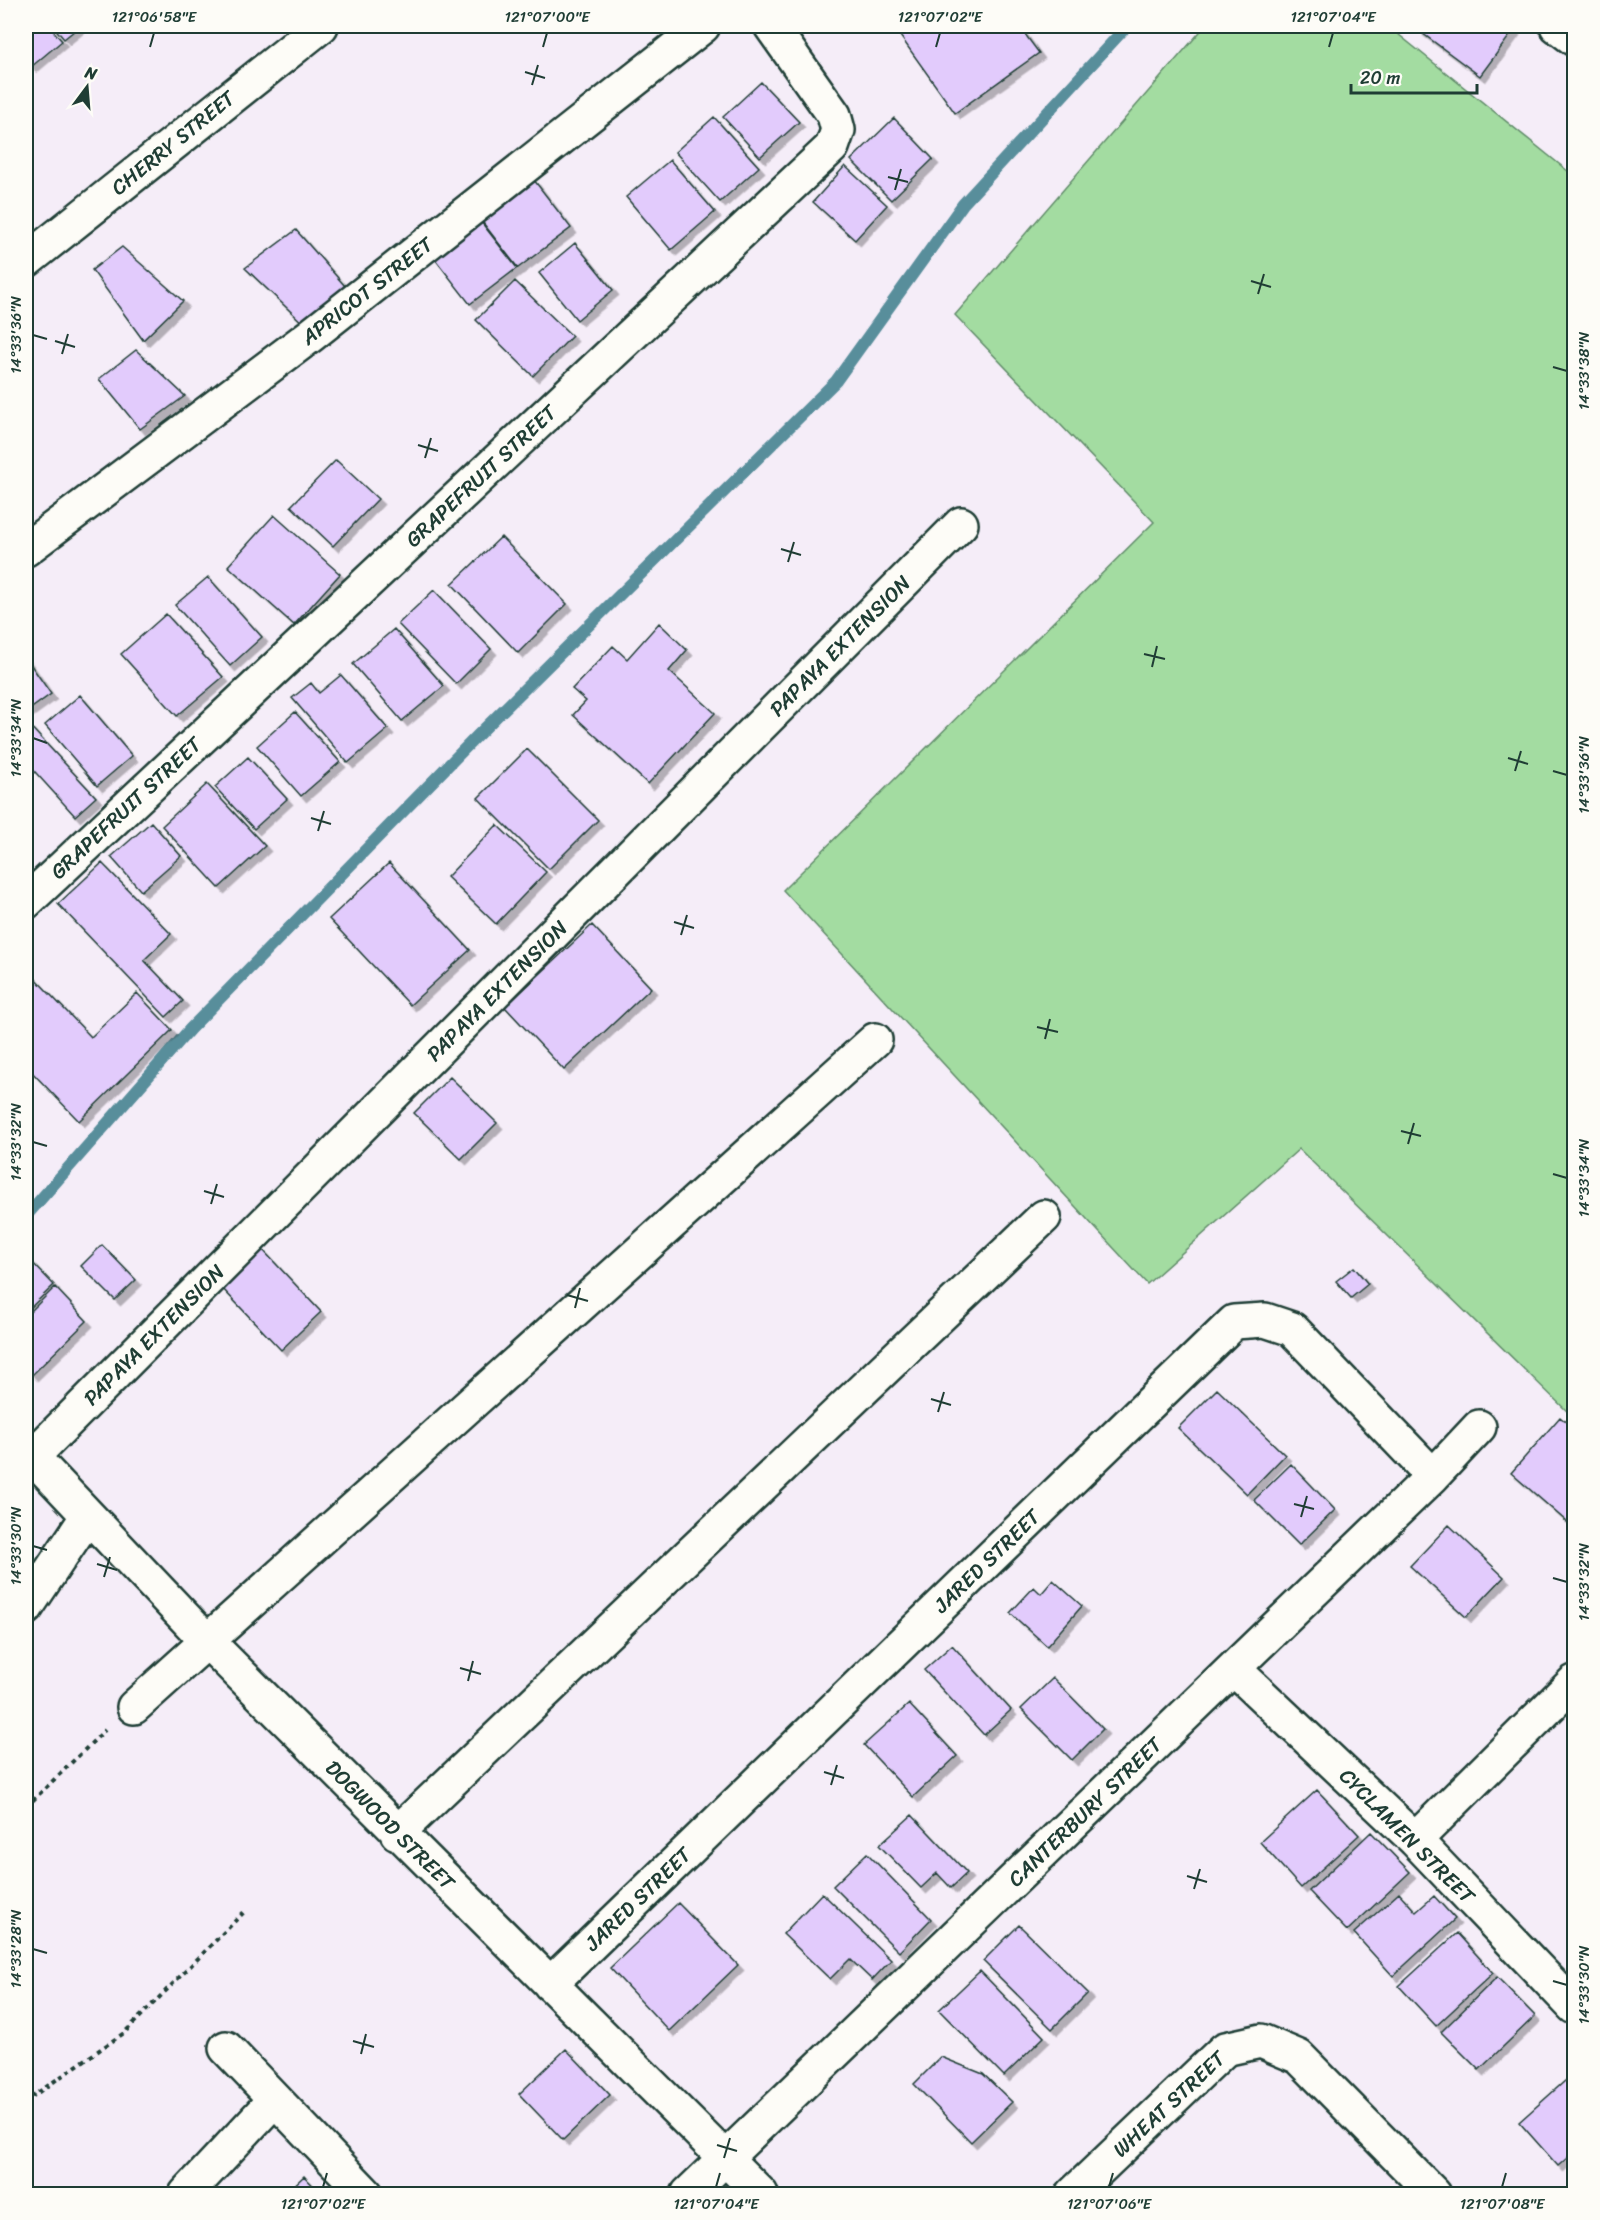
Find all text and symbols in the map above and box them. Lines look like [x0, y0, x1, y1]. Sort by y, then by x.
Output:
text: 121°06'58"E [112, 4, 198, 30]
text: 121°07'00"E [504, 4, 591, 30]
text: 121°07'02"E [898, 4, 984, 30]
text: 121°07'04"E [1291, 4, 1377, 30]
north arrow [57, 57, 117, 117]
text: N [81, 57, 101, 89]
scale bar [1351, 57, 1477, 95]
text: 20 m [1360, 62, 1400, 94]
street label: CHERRY STREET [102, 80, 245, 205]
street label: APRICOT STREET [292, 226, 443, 356]
text: 14°33'36"N [3, 296, 29, 374]
text: 14°33'38"N [1571, 331, 1597, 410]
street label: GRAPEFRUIT STREET [396, 394, 567, 557]
street label: PAPAYA EXTENSION [760, 566, 920, 726]
text: 14°33'34"N [3, 698, 29, 777]
street label: GRAPEFRUIT STREET [41, 726, 212, 889]
text: 14°33'36"N [1571, 736, 1597, 814]
street label: PAPAYA EXTENSION [417, 911, 577, 1071]
text: 14°33'32"N [3, 1103, 29, 1181]
text: 14°33'34"N [1571, 1138, 1597, 1217]
street label: PAPAYA EXTENSION [74, 1255, 234, 1415]
street label: JARED STREET [923, 1499, 1051, 1623]
text: 14°33'30"N [3, 1506, 29, 1585]
text: 14°33'32"N [1571, 1543, 1597, 1621]
street label: CANTERBURY STREET [999, 1726, 1173, 1896]
street label: DOGWOOD STREET [316, 1751, 466, 1901]
street label: CYCLAMEN STREET [1330, 1759, 1485, 1914]
street label: JARED STREET [574, 1837, 702, 1961]
text: 14°33'28"N [3, 1909, 29, 1988]
text: 14°33'30"N [1571, 1945, 1597, 2024]
street label: WHEAT STREET [1103, 2040, 1236, 2167]
text: 121°07'02"E [281, 2191, 367, 2217]
text: 121°07'04"E [674, 2191, 760, 2217]
text: 121°07'06"E [1067, 2191, 1153, 2217]
text: 121°07'08"E [1460, 2191, 1546, 2217]

